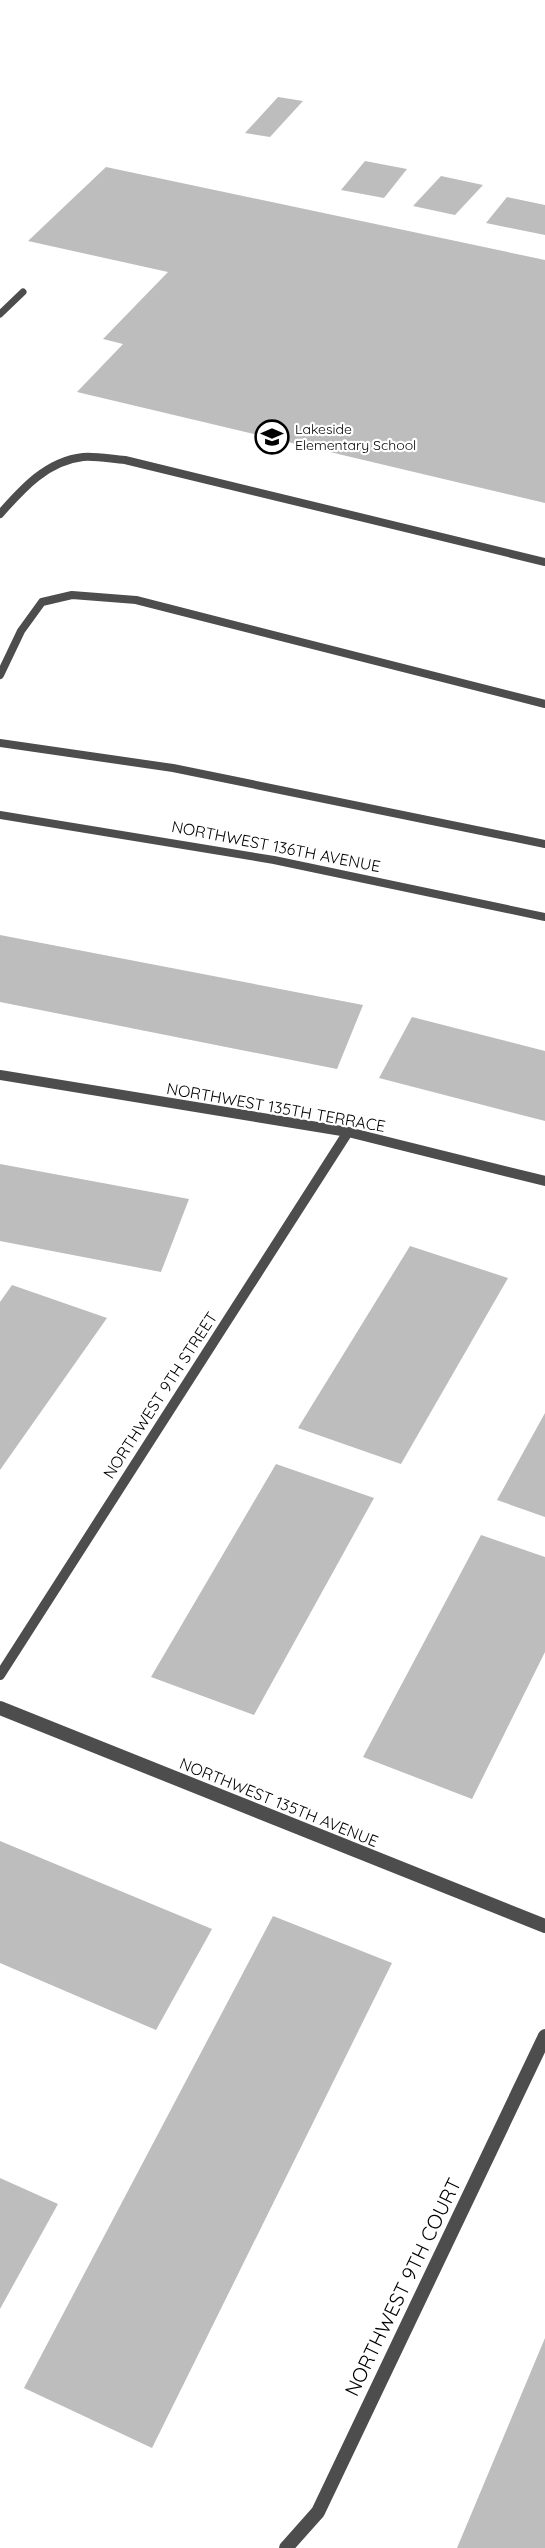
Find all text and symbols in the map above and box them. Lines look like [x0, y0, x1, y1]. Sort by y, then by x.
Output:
school or university icon: Lakeside Elementary School [254, 419, 290, 455]
place label: Lakeside Elementary School [295, 420, 416, 454]
street label: NORTHWEST 136TH AVENUE [170, 816, 382, 876]
street label: NORTHWEST 135TH TERRACE [165, 1078, 387, 1136]
street label: NORTHWEST 9TH STREET [99, 1308, 222, 1482]
street label: NORTHWEST 135TH AVENUE [177, 1753, 381, 1851]
street label: NORTHWEST 9TH COURT [339, 2174, 466, 2400]

